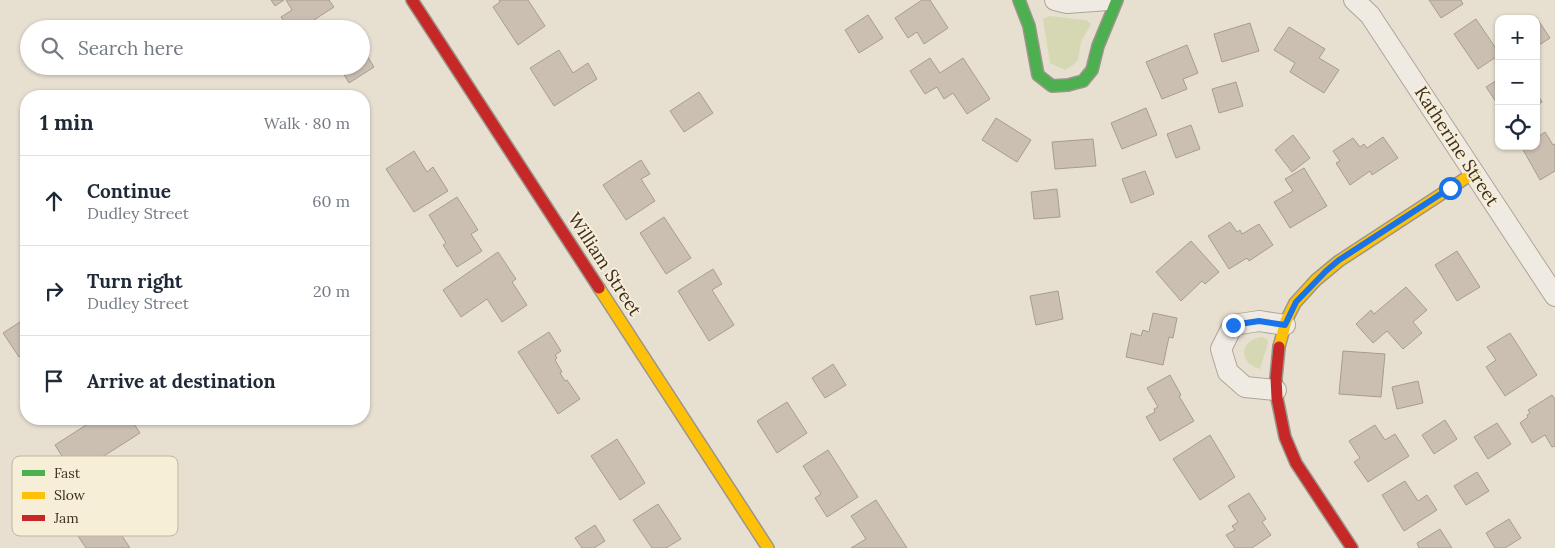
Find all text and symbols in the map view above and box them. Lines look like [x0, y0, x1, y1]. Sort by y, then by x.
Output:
map controls [1495, 15, 1540, 150]
button: + [1495, 15, 1540, 60]
search box [20, 20, 370, 75]
icon: search [38, 34, 66, 62]
text: Search here [78, 36, 184, 60]
button: − [1495, 60, 1540, 105]
street label: Katherine Street [1410, 82, 1504, 210]
button: locate [1495, 105, 1540, 150]
text: 1 min [40, 109, 94, 136]
text: Walk · 80 m [264, 113, 350, 133]
route start [1439, 177, 1462, 200]
text: Continue [87, 179, 171, 203]
icon: ahead [40, 187, 68, 215]
text: 60 m [312, 191, 350, 211]
text: Dudley Street [87, 203, 189, 223]
street label: William Street [563, 208, 647, 320]
text: Turn right [87, 269, 183, 293]
icon: right [40, 277, 68, 305]
text: 20 m [313, 281, 350, 301]
text: Dudley Street [87, 293, 189, 313]
route end [1222, 314, 1245, 337]
icon: arrive [40, 367, 68, 395]
text: Arrive at destination [87, 369, 276, 393]
legend [12, 456, 178, 536]
text: Fast [54, 464, 81, 482]
text: Slow [54, 486, 86, 504]
text: Jam [53, 509, 79, 527]

